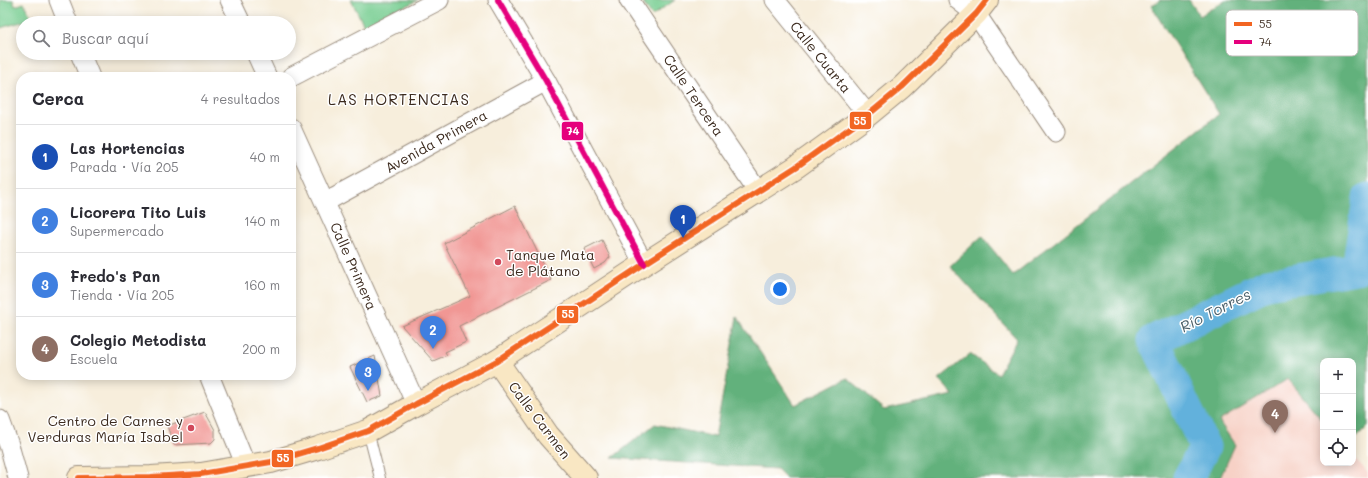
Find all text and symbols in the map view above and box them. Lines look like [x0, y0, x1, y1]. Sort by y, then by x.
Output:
legend [1226, 10, 1358, 56]
search box [16, 16, 296, 60]
text: 55 [1259, 16, 1272, 31]
street label: Calle Cuarta [786, 17, 856, 97]
icon: search [30, 27, 52, 49]
text: Buscar aquí [62, 28, 149, 48]
text: 74 [1259, 34, 1272, 49]
street label: Calle Tercera [660, 50, 728, 140]
text: Cerca [32, 87, 84, 109]
district label: LAS HORTENCIAS [328, 89, 470, 109]
text: 4 resultados [201, 90, 280, 107]
street label: Avenida Primera [382, 105, 490, 177]
line badge: 55 [849, 111, 872, 130]
text: 55 [854, 113, 867, 128]
line badge: 74 [561, 121, 584, 141]
text: 74 [566, 123, 580, 138]
text: Las Hortencias [70, 138, 185, 158]
text: 1 [42, 148, 48, 165]
text: 40 m [250, 148, 280, 165]
text: Parada · Vía 205 [70, 158, 179, 175]
text: Licorera Tito Luis [70, 202, 206, 222]
pin: 1 [670, 205, 696, 238]
text: 2 [41, 212, 49, 229]
text: 140 m [244, 212, 280, 229]
street label: Calle Primera [326, 219, 382, 313]
text: Supermercado [70, 222, 164, 239]
place label: Tanque Mata de Plátano [506, 245, 595, 280]
marker: Tanque Mata de Plátano [493, 257, 503, 267]
text: Fredo's Pan [70, 266, 160, 286]
text: 3 [41, 276, 49, 293]
text: 160 m [244, 276, 280, 293]
your location [770, 279, 790, 299]
water label: Río Torres [1176, 284, 1254, 336]
text: Tienda · Vía 205 [70, 286, 174, 303]
line badge: 55 [556, 305, 579, 324]
text: 55 [562, 306, 575, 321]
pin: 2 [420, 316, 446, 349]
text: Colegio Metodista [70, 330, 207, 350]
text: 4 [41, 340, 49, 357]
text: 200 m [242, 340, 280, 357]
text: Escuela [70, 350, 118, 367]
pin: 3 [355, 358, 381, 391]
map controls [1320, 358, 1356, 466]
button: + [1320, 358, 1356, 394]
street label: Calle Carmen [505, 377, 575, 463]
button: − [1320, 394, 1356, 430]
pin: 4 [1262, 400, 1288, 433]
place label: Centro de Carnes y Verduras María Isabel [27, 411, 183, 446]
marker: Centro de Carnes y Verduras María Isabel [186, 423, 196, 433]
button: locate [1320, 430, 1356, 466]
line badge: 55 [271, 449, 294, 468]
text: 55 [277, 450, 290, 465]

